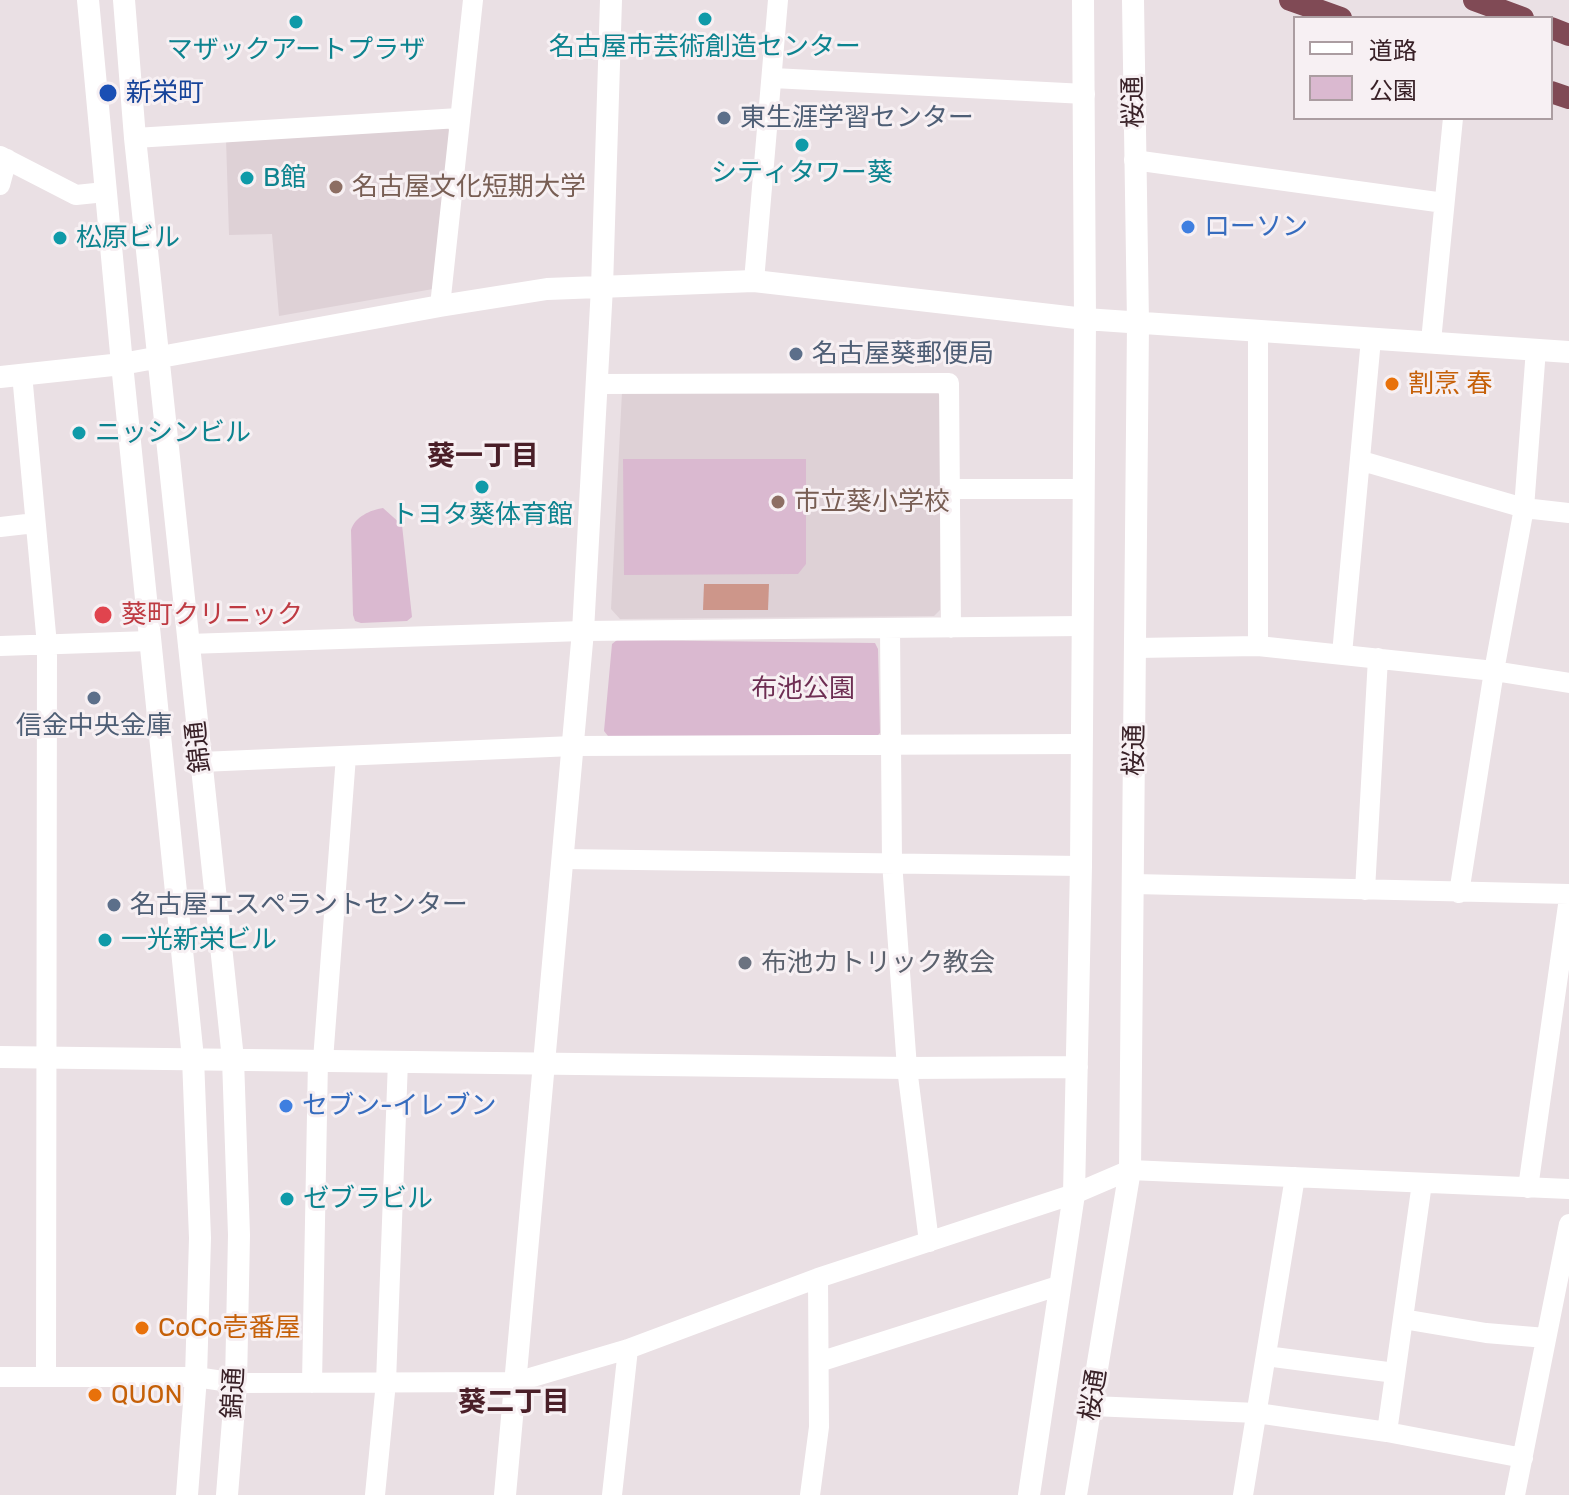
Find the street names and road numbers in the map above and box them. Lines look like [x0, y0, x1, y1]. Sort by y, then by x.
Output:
street label: 桜通 [1118, 76, 1150, 128]
street label: 錦通 [181, 720, 217, 774]
street label: 桜通 [1119, 724, 1151, 776]
street label: 錦通 [217, 1366, 251, 1420]
street label: 桜通 [1075, 1367, 1113, 1423]

